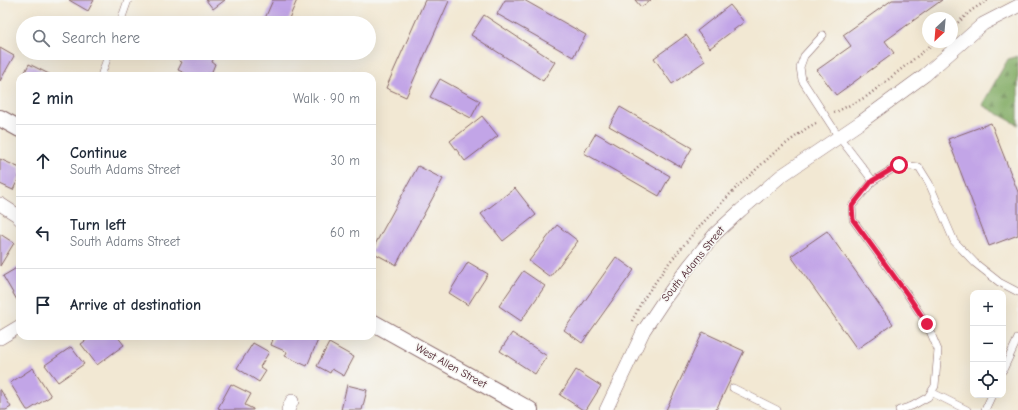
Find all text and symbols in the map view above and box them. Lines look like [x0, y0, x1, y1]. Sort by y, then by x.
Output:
north arrow [922, 12, 958, 48]
search box [16, 16, 376, 60]
icon: search [30, 27, 52, 49]
text: Search here [62, 29, 140, 47]
text: 2 min [32, 89, 73, 108]
text: Walk · 90 m [293, 91, 360, 106]
text: Continue [70, 144, 127, 162]
icon: ahead [32, 150, 54, 172]
text: 30 m [330, 153, 360, 168]
route start [890, 156, 908, 174]
text: South Adams Street [70, 162, 180, 177]
text: Turn left [70, 216, 126, 234]
icon: left [32, 222, 54, 244]
street label: South Adams Street [659, 223, 728, 304]
text: 60 m [330, 225, 360, 240]
text: South Adams Street [70, 234, 180, 249]
map controls [970, 290, 1006, 398]
button: + [970, 290, 1006, 326]
icon: arrive [32, 294, 54, 316]
text: Arrive at destination [70, 296, 201, 314]
route end [918, 315, 936, 333]
button: − [970, 326, 1006, 362]
street label: West Allen Street [413, 341, 490, 391]
button: locate [970, 362, 1006, 398]

